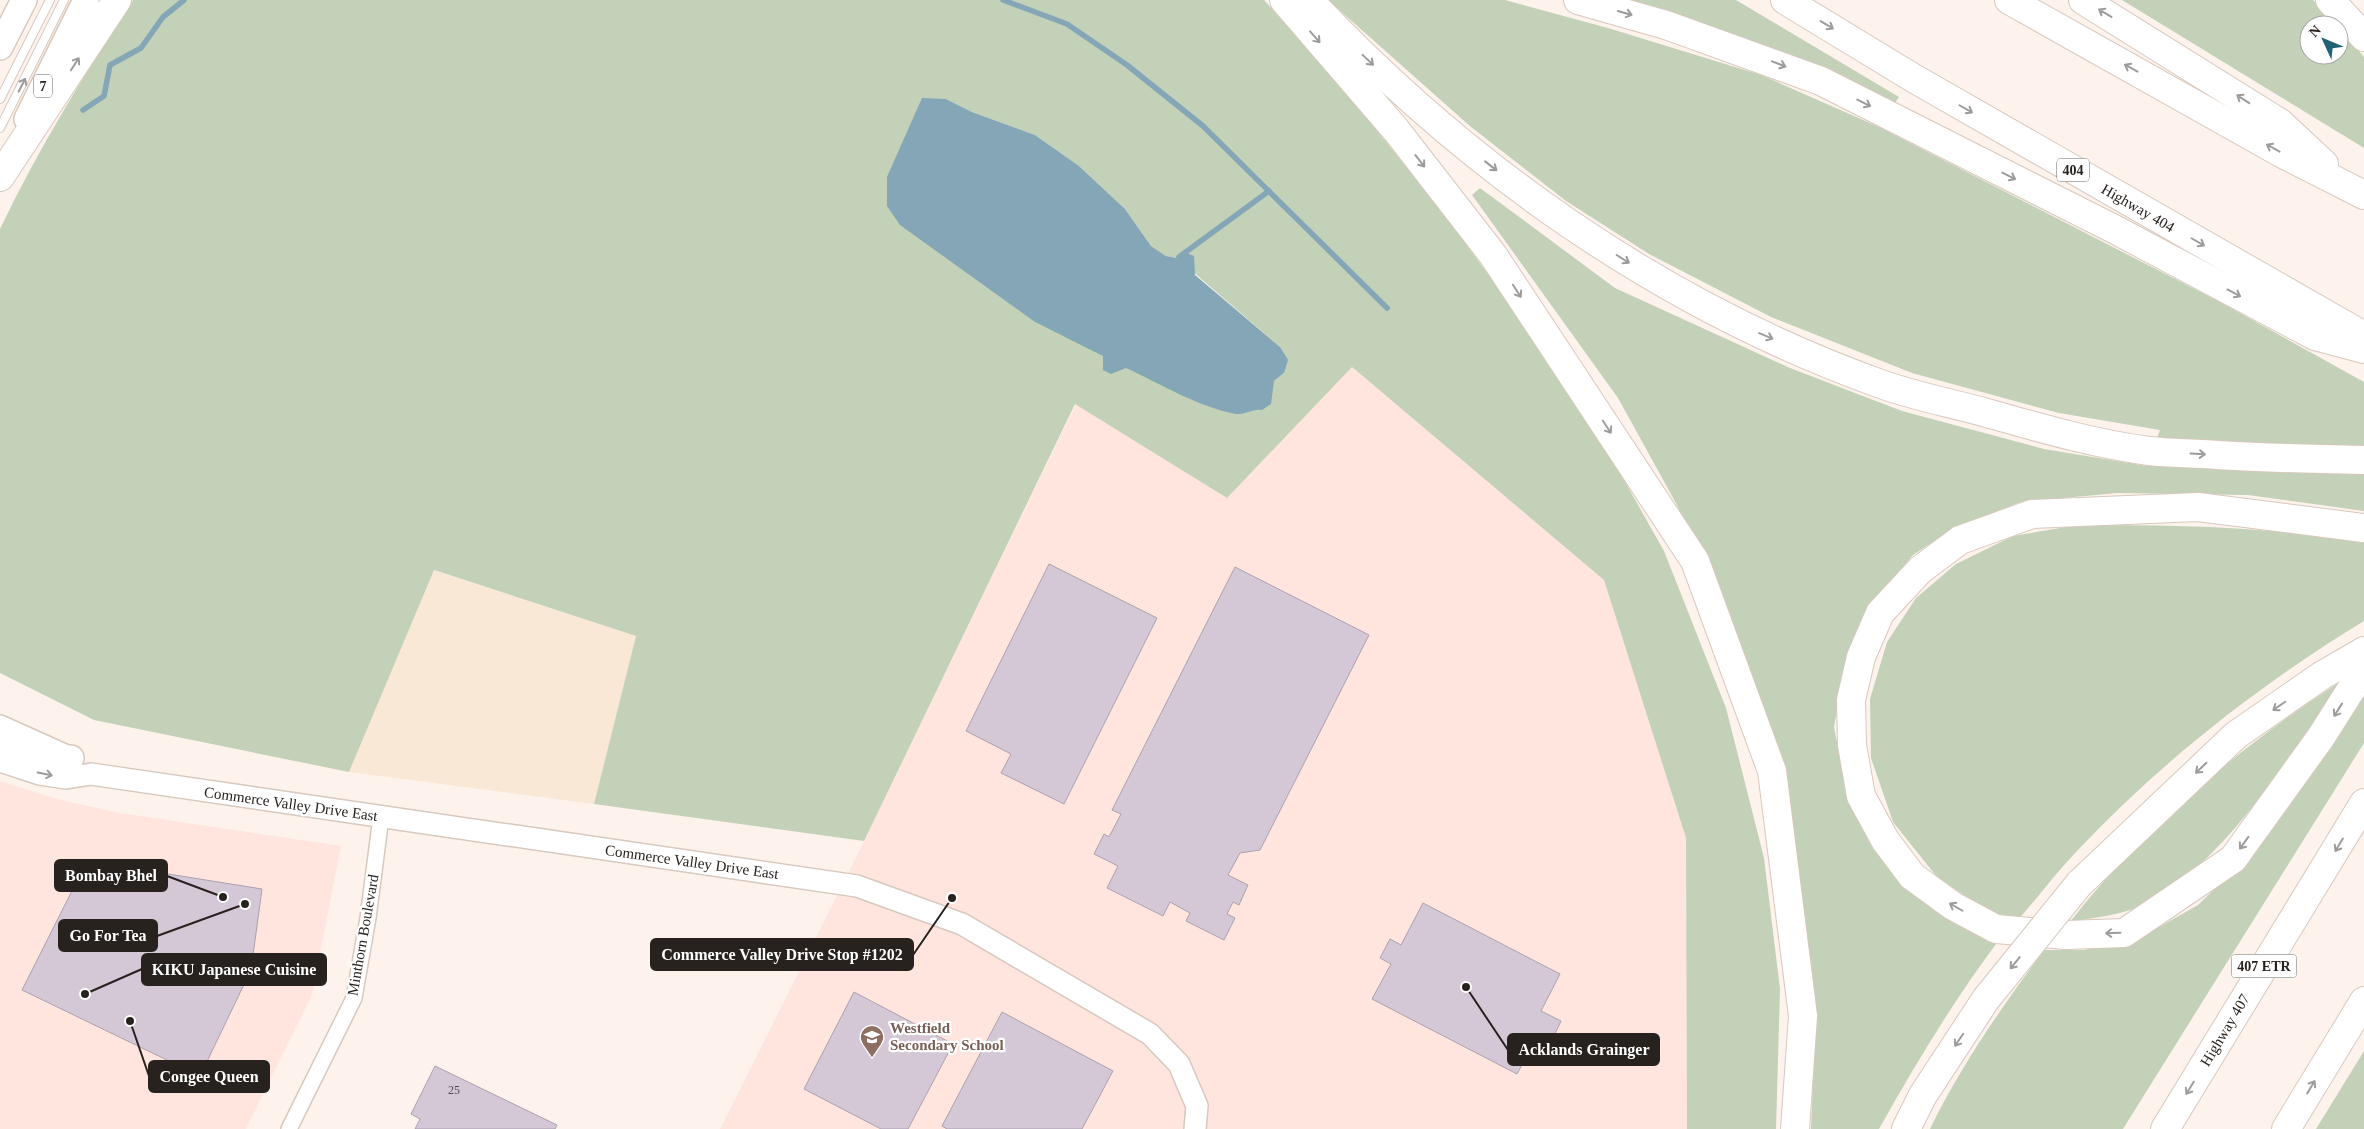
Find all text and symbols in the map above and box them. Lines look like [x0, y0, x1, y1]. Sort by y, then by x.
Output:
one-way arrow [2098, 8, 2112, 18]
one-way arrow [1616, 9, 1632, 18]
north arrow [2299, 15, 2349, 65]
one-way arrow [1819, 21, 1833, 31]
text: N [2306, 22, 2324, 40]
one-way arrow [1310, 30, 1321, 43]
one-way arrow [1361, 54, 1374, 66]
one-way arrow [70, 57, 80, 71]
one-way arrow [1771, 60, 1786, 70]
one-way arrow [2124, 63, 2139, 73]
road number: 7 [34, 74, 52, 98]
one-way arrow [18, 78, 27, 93]
one-way arrow [2236, 94, 2250, 104]
one-way arrow [1857, 98, 1872, 108]
one-way arrow [1958, 104, 1973, 114]
one-way arrow [2265, 143, 2280, 153]
one-way arrow [1415, 154, 1426, 167]
road number: 404 [2057, 158, 2089, 182]
one-way arrow [1484, 160, 1497, 171]
one-way arrow [2001, 172, 2016, 181]
street label: Highway 404 [2099, 181, 2178, 235]
one-way arrow [2190, 238, 2204, 248]
one-way arrow [1616, 254, 1630, 264]
one-way arrow [1513, 284, 1523, 298]
one-way arrow [2227, 288, 2242, 298]
one-way arrow [1758, 332, 1773, 342]
one-way arrow [1601, 420, 1612, 434]
one-way arrow [2189, 449, 2205, 458]
one-way arrow [2272, 701, 2286, 711]
one-way arrow [2333, 703, 2343, 717]
one-way arrow [2195, 762, 2207, 774]
one-way arrow [36, 770, 52, 780]
street label: Commerce Valley Drive East [203, 784, 380, 824]
one-way arrow [2239, 836, 2250, 849]
one-way arrow [2333, 837, 2343, 851]
street label: Commerce Valley Drive East [604, 842, 781, 882]
callout: Bombay Bhel [55, 860, 167, 891]
text: Bombay Bhel [65, 867, 158, 885]
street label: Minthorn Boulevard [344, 873, 382, 997]
one-way arrow [1949, 902, 1964, 912]
callout: Go For Tea [59, 920, 157, 951]
text: Go For Tea [69, 927, 147, 944]
one-way arrow [2105, 929, 2121, 938]
callout: Commerce Valley Drive Stop #1202 [651, 939, 913, 970]
text: Commerce Valley Drive Stop #1202 [661, 946, 903, 964]
callout: KIKU Japanese Cuisine [142, 954, 326, 985]
road number: 407 ETR [2232, 954, 2296, 978]
one-way arrow [2010, 956, 2021, 969]
text: KIKU Japanese Cuisine [152, 961, 316, 979]
street label: Highway 407 [2197, 991, 2253, 1069]
place label: Westfield Secondary School [890, 1020, 1004, 1053]
school or university icon: Westfield Secondary School [859, 1024, 885, 1058]
one-way arrow [1954, 1032, 1964, 1046]
callout: Acklands Grainger [1508, 1034, 1659, 1065]
text: Acklands Grainger [1518, 1041, 1650, 1059]
callout: Congee Queen [149, 1061, 269, 1092]
text: Congee Queen [159, 1068, 259, 1086]
one-way arrow [2185, 1080, 2195, 1094]
one-way arrow [2307, 1081, 2317, 1095]
house number: 25 [448, 1083, 460, 1097]

